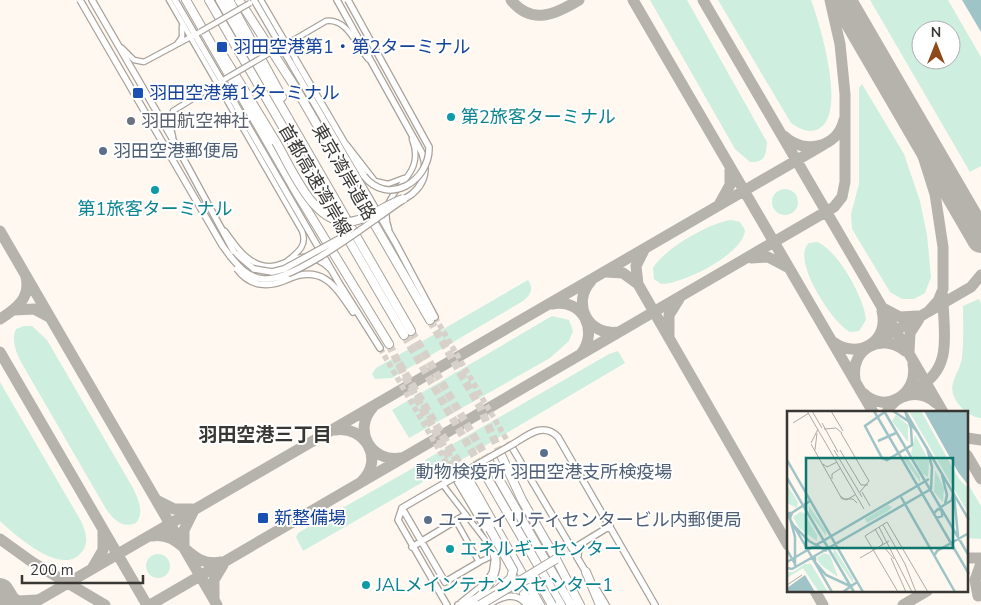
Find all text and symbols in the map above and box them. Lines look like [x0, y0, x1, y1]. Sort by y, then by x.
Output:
north arrow [911, 20, 961, 70]
text: N [931, 23, 941, 42]
place label: 羽田空港第1・第2ターミナル [233, 35, 471, 59]
marker: 羽田空港第1・第2ターミナル [215, 40, 229, 54]
place label: 羽田空港第1ターミナル [149, 81, 340, 105]
marker: 羽田空港第1ターミナル [131, 86, 145, 100]
place label: 第2旅客ターミナル [461, 105, 616, 129]
place label: 羽田航空神社 [141, 109, 249, 133]
marker: 第2旅客ターミナル [445, 111, 457, 123]
marker: 羽田航空神社 [125, 115, 137, 127]
street label: 首都高速湾岸線 [273, 119, 357, 241]
street label: 東京湾岸道路 [307, 119, 381, 225]
place label: 羽田空港郵便局 [113, 139, 239, 163]
marker: 羽田空港郵便局 [97, 145, 109, 157]
marker: 第1旅客ターミナル [149, 184, 161, 196]
place label: 第1旅客ターミナル [78, 197, 232, 221]
inset map [787, 411, 968, 592]
district label: 羽田空港三丁目 [198, 422, 332, 448]
marker: 動物検疫所 羽田空港支所検疫場 [538, 447, 550, 459]
place label: 動物検疫所 羽田空港支所検疫場 [416, 460, 672, 484]
place label: 新整備場 [274, 506, 346, 530]
place label: ユーティリティセンタービル内郵便局 [438, 508, 742, 532]
marker: 新整備場 [256, 511, 270, 525]
marker: ユーティリティセンタービル内郵便局 [422, 514, 434, 526]
place label: エネルギーセンター [460, 537, 622, 561]
marker: エネルギーセンター [444, 543, 456, 555]
scale bar [22, 552, 144, 584]
text: 200 m [30, 560, 74, 580]
place label: JALメインテナンスセンター1 [375, 573, 613, 597]
marker: JALメインテナンスセンター1 [360, 579, 372, 591]

